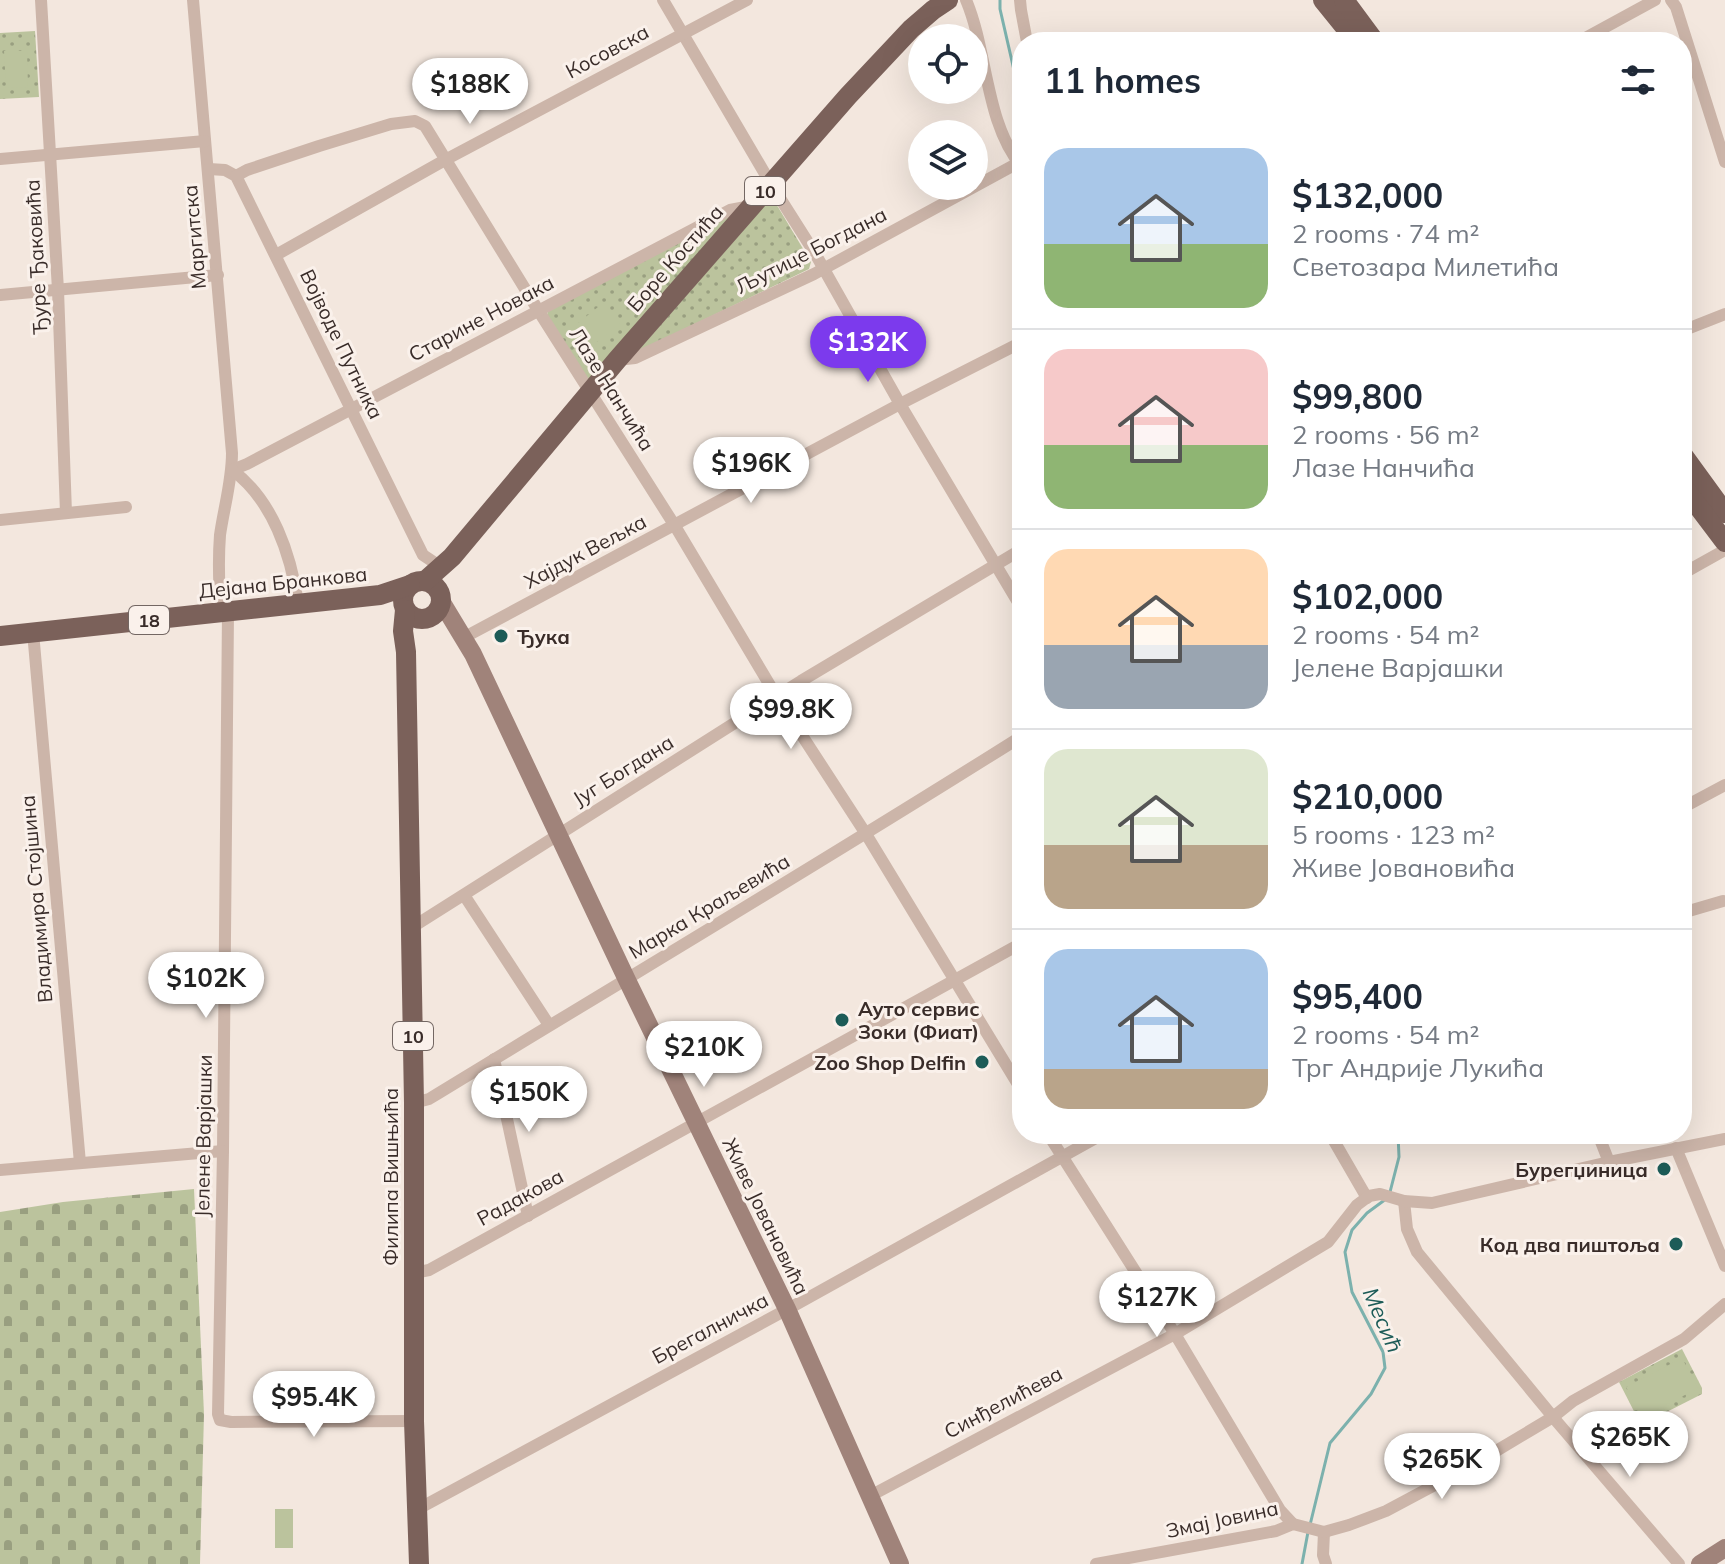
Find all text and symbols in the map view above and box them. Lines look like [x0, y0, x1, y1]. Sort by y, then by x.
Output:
street label: Косовска [561, 19, 653, 83]
map controls [908, 24, 988, 200]
button: locate [908, 24, 988, 104]
pin: $188K [414, 58, 526, 126]
icon: filters [1616, 58, 1660, 102]
text: 11 homes [1044, 59, 1201, 102]
text: $188K [430, 67, 510, 100]
button: layers [908, 120, 988, 200]
text: $132,000 [1292, 174, 1443, 217]
road number: 10 [745, 177, 785, 205]
street label: Ђуре Ђаковића [19, 179, 53, 335]
icon: home [1108, 180, 1204, 276]
street label: Маргитска [177, 184, 211, 290]
street label: Боре Костића [622, 199, 728, 317]
street label: Љутице Богдана [731, 201, 891, 299]
text: 2 rooms · 74 m² [1292, 217, 1479, 250]
text: Светозара Милетића [1292, 250, 1559, 283]
street label: Војводе Путника [295, 265, 389, 423]
street label: Старине Новака [404, 269, 558, 367]
pin: $132K [812, 316, 924, 384]
street label: Лазе Нанчића [564, 323, 660, 455]
text: $132K [828, 325, 908, 358]
text: $99,800 [1292, 375, 1423, 418]
icon: home [1108, 381, 1204, 477]
text: 2 rooms · 56 m² [1292, 418, 1479, 451]
pin: $196K [695, 437, 807, 505]
text: $196K [711, 446, 791, 479]
text: Лазе Нанчића [1292, 451, 1475, 484]
street label: Хајдук Вељка [520, 508, 650, 594]
street label: Дејана Бранкова [198, 561, 368, 603]
text: $102,000 [1292, 575, 1443, 618]
icon: home [1108, 581, 1204, 677]
road number: 18 [129, 606, 169, 634]
text: 2 rooms · 54 m² [1292, 618, 1479, 651]
place label: Ђука [517, 624, 570, 649]
marker: Ђука [492, 627, 510, 645]
text: Јелене Варјашки [1292, 651, 1504, 684]
pin: $99.8K [726, 683, 856, 751]
text: $99.8K [748, 692, 834, 725]
street label: Југ Богдана [568, 729, 678, 811]
text: $210,000 [1292, 775, 1443, 818]
icon: home [1108, 781, 1204, 877]
street label: Владимира Стојшина [14, 794, 58, 1004]
text: 5 rooms · 123 m² [1292, 818, 1495, 851]
street label: Марка Краљевића [624, 848, 794, 964]
text: Живе Јовановића [1292, 851, 1515, 884]
pin: $102K [150, 952, 262, 1020]
text: $102K [166, 961, 246, 994]
text: $95,400 [1292, 975, 1423, 1018]
icon: home [1108, 981, 1204, 1077]
place label: Ауто сервис Зоки (Фиат) [858, 996, 980, 1044]
marker: Ауто сервис Зоки (Фиат) [833, 1011, 851, 1029]
text: 2 rooms · 54 m² [1292, 1018, 1479, 1051]
pin: $210K [648, 1021, 760, 1089]
road number: 10 [393, 1022, 433, 1050]
text: $210K [664, 1030, 744, 1063]
place label: Zoo Shop Delfin [814, 1050, 966, 1075]
text: Трг Андрије Лукића [1292, 1051, 1544, 1084]
marker: Zoo Shop Delfin [973, 1053, 991, 1071]
street label: Јелене Варјашки [189, 1054, 217, 1218]
pin: $150K [473, 1066, 585, 1134]
text: $150K [489, 1075, 569, 1108]
street label: Филипа Вишњића [378, 1088, 403, 1266]
street label: Живе Јовановића [717, 1133, 815, 1299]
place label: Бурегџиница [1515, 1157, 1648, 1182]
marker: Бурегџиница [1655, 1160, 1673, 1178]
street label: Радакова [472, 1163, 568, 1231]
place label: Код два пиштоља [1480, 1232, 1660, 1257]
marker: Код два пиштоља [1667, 1235, 1685, 1253]
pin: $127K [1101, 1271, 1213, 1339]
text: $127K [1117, 1280, 1197, 1313]
water label: Месић [1357, 1283, 1409, 1357]
street label: Брегалничка [648, 1287, 772, 1369]
street label: Синђелићева [940, 1360, 1066, 1444]
pin: $95.4K [249, 1371, 379, 1439]
text: $95.4K [271, 1380, 357, 1413]
pin: $265K [1574, 1411, 1686, 1479]
text: $265K [1590, 1420, 1670, 1453]
pin: $265K [1386, 1433, 1498, 1501]
text: $265K [1402, 1442, 1482, 1475]
street label: Змај Јовина [1163, 1495, 1281, 1543]

